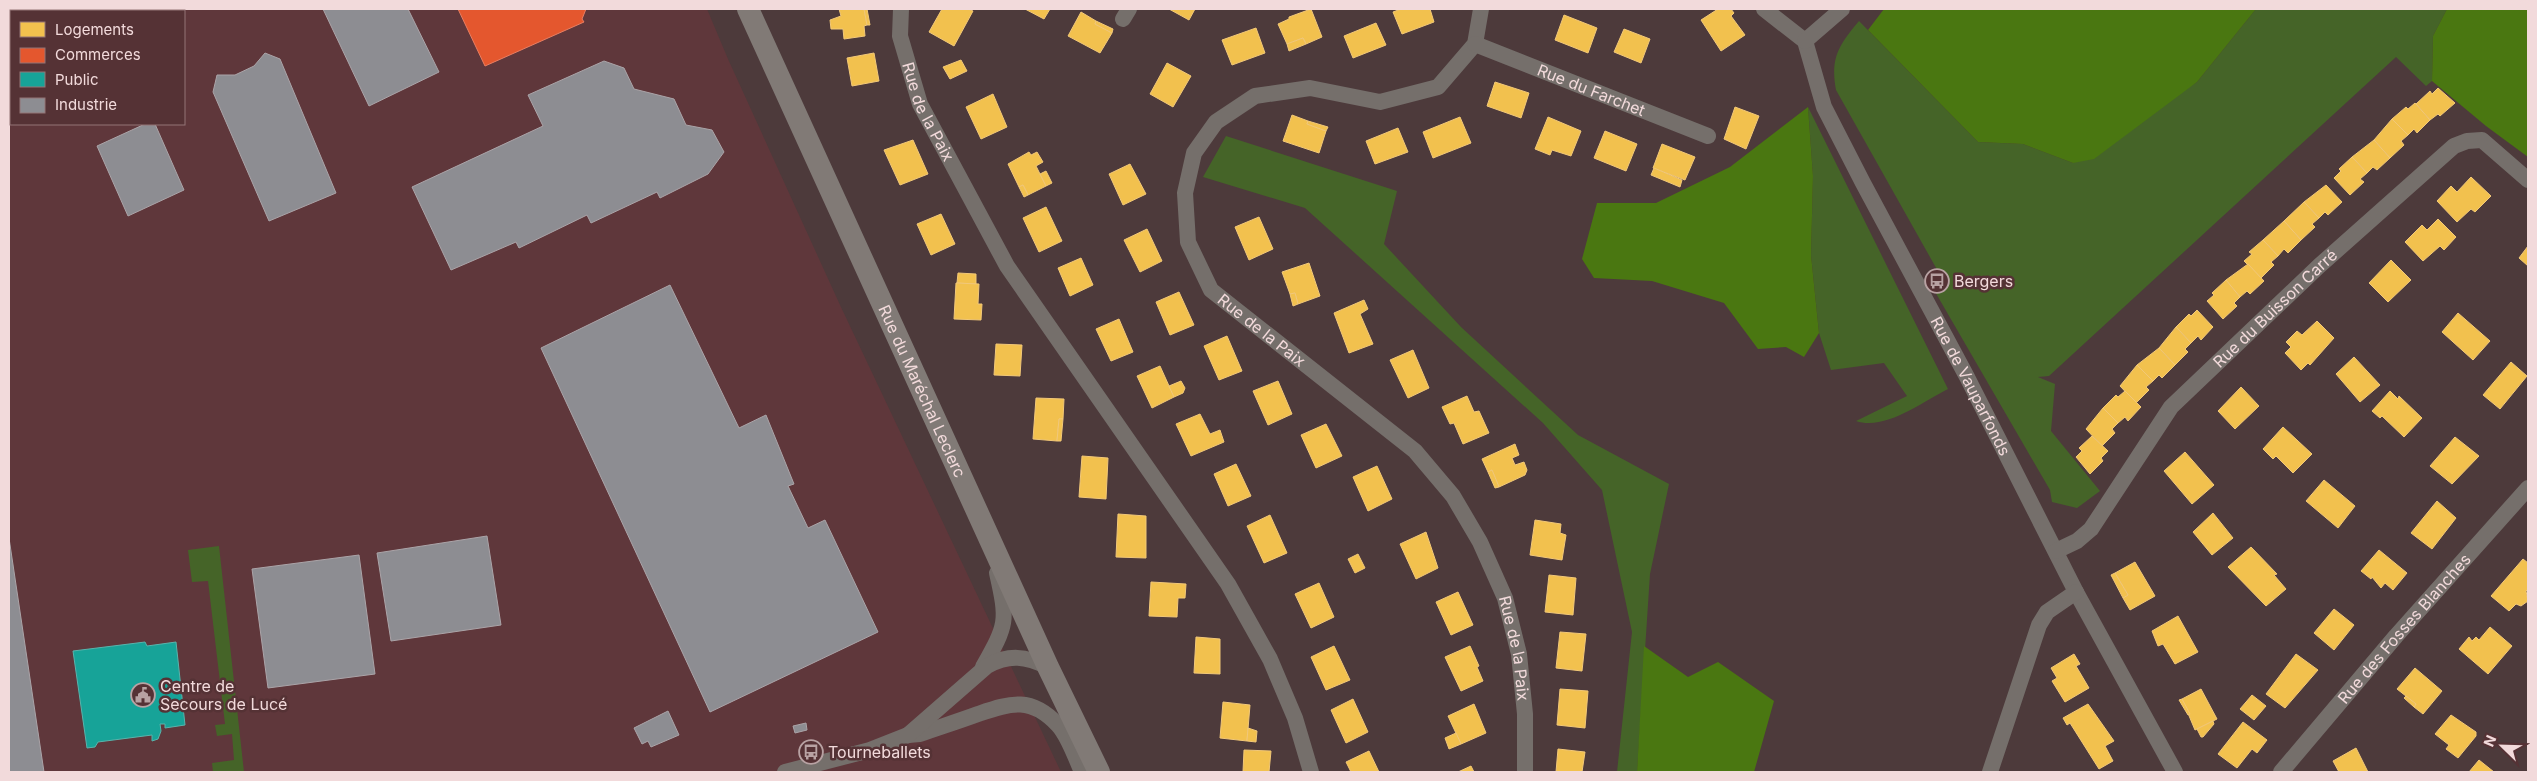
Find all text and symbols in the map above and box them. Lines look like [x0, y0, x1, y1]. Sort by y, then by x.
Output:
legend [10, 10, 185, 125]
text: Logements [55, 20, 134, 39]
text: Commerces [55, 45, 141, 64]
street label: Rue de la Paix [898, 60, 959, 165]
street label: Rue du Farchet [1534, 60, 1648, 120]
text: Public [55, 70, 98, 89]
text: Industrie [55, 95, 117, 114]
street label: Rue du Buisson Carré [2209, 245, 2341, 372]
bus stop icon: Bergers [1924, 268, 1950, 294]
place label: Bergers [1954, 271, 2013, 291]
street label: Rue de la Paix [1214, 289, 1310, 371]
street label: Rue du Maréchal Leclerc [874, 302, 970, 481]
street label: Rue de Vauparfonds [1926, 313, 2015, 459]
street label: Rue des Fosses Blanches [2333, 549, 2475, 708]
street label: Rue de la Paix [1495, 594, 1534, 702]
place label: Centre de Secours de Lucé [160, 676, 287, 714]
public building icon: Centre de Secours de Lucé [130, 682, 156, 708]
north arrow [2477, 721, 2527, 771]
text: N [2480, 732, 2499, 749]
bus stop icon: Tourneballets [798, 739, 824, 765]
place label: Tourneballets [828, 742, 931, 762]

